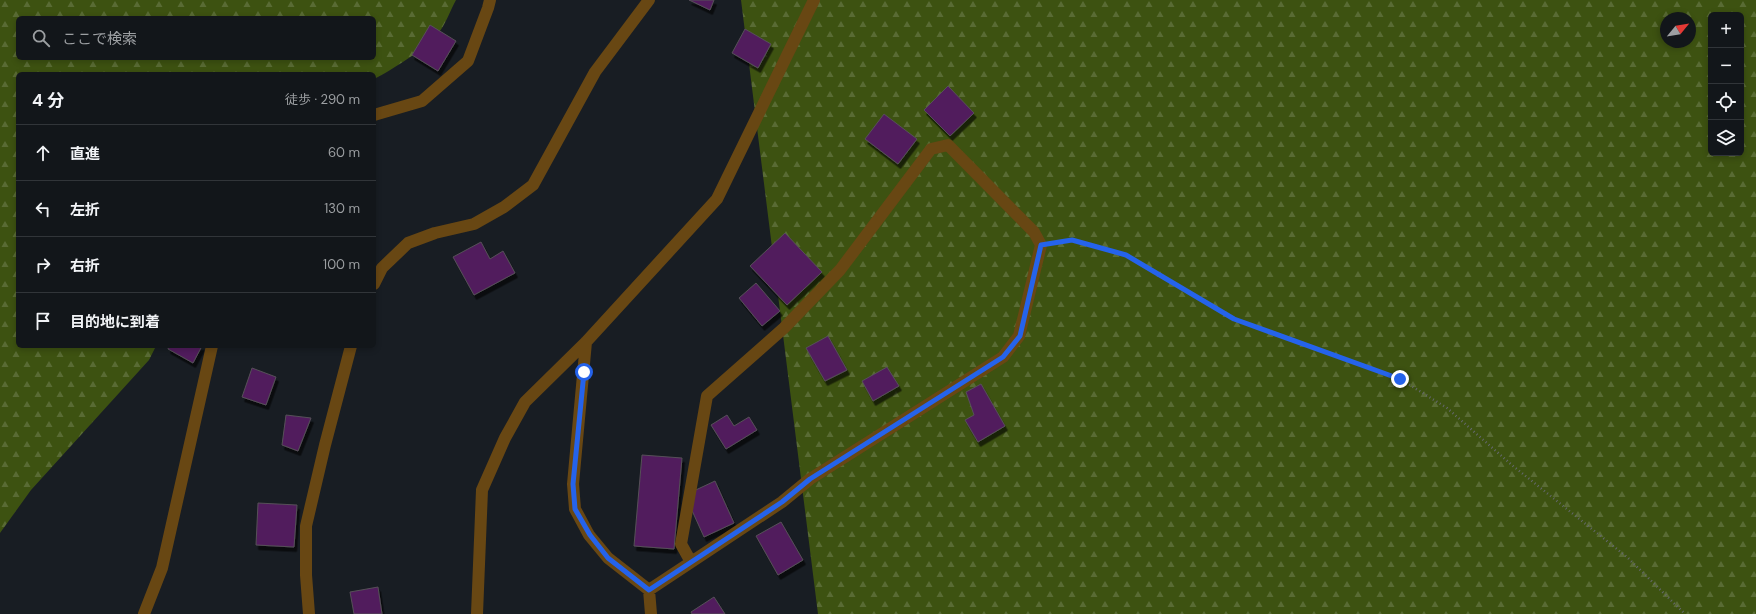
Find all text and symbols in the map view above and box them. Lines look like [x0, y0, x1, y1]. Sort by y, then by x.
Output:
north arrow [1660, 12, 1696, 48]
map controls [1708, 12, 1744, 156]
button: + [1708, 12, 1744, 48]
search box [16, 16, 376, 60]
icon: search [30, 27, 52, 49]
text: ここで検索 [62, 29, 137, 49]
button: − [1708, 48, 1744, 84]
button: locate [1708, 84, 1744, 120]
text: 4 分 [32, 89, 64, 111]
text: 徒歩 · 290 m [285, 91, 360, 108]
button: layers [1708, 120, 1744, 156]
icon: ahead [32, 142, 54, 164]
text: 直進 [70, 144, 100, 164]
text: 60 m [328, 144, 360, 161]
icon: left [32, 198, 54, 220]
text: 左折 [70, 200, 100, 220]
text: 130 m [324, 200, 360, 217]
icon: right [32, 254, 54, 276]
text: 右折 [70, 256, 100, 276]
text: 100 m [323, 256, 360, 273]
icon: arrive [32, 310, 54, 332]
text: 目的地に到着 [70, 312, 160, 332]
route start [575, 363, 593, 381]
route end [1391, 370, 1409, 388]

